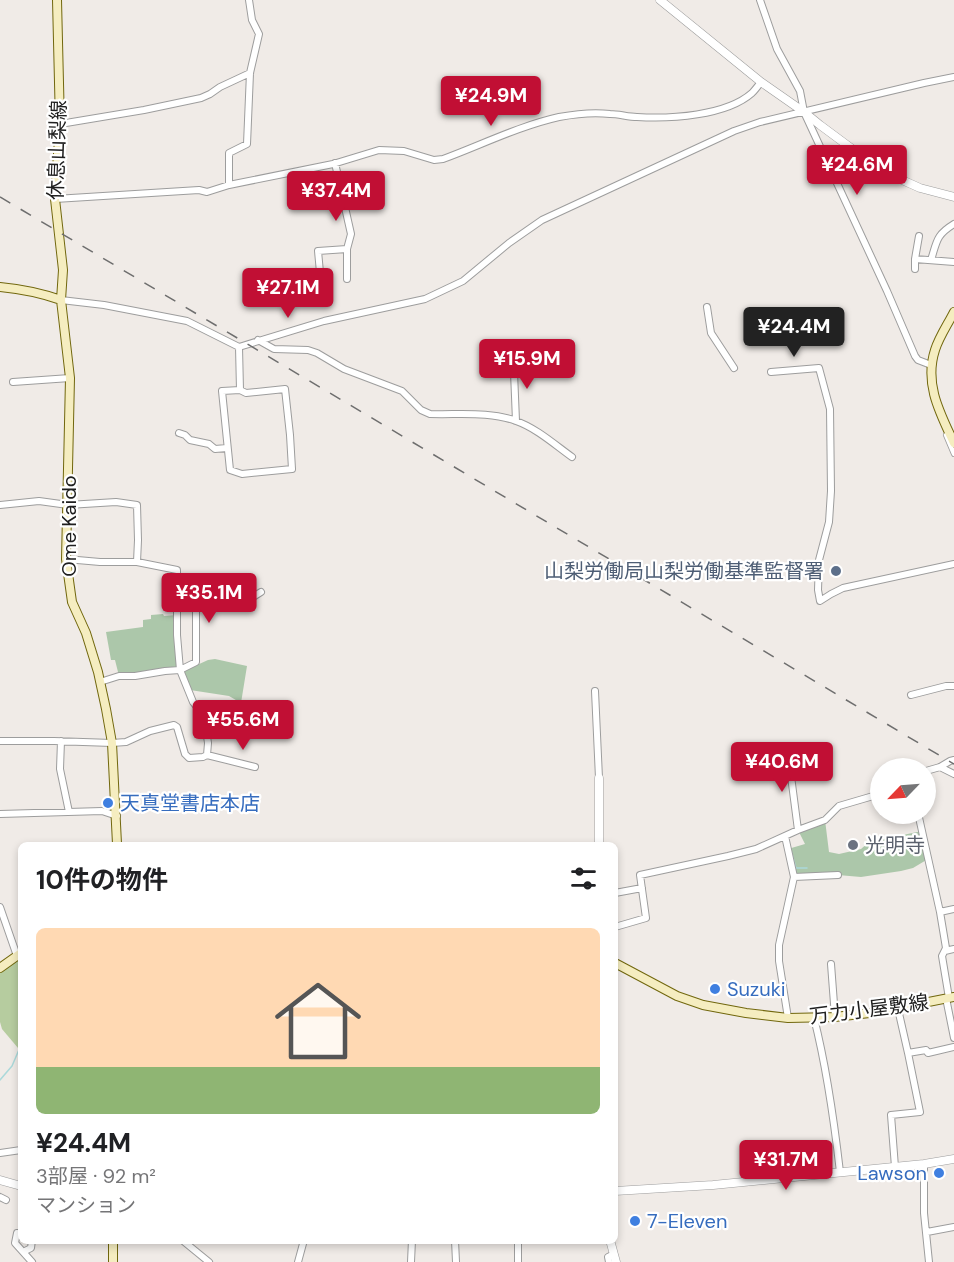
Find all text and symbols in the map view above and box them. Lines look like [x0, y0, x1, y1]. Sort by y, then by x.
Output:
pin: ¥24.9M [442, 76, 540, 127]
text: ¥24.9M [455, 82, 527, 108]
street label: 休息山梨線 [42, 100, 72, 200]
pin: ¥24.6M [808, 145, 906, 196]
text: ¥24.6M [821, 151, 893, 177]
pin: ¥37.4M [287, 171, 385, 222]
text: ¥37.4M [301, 177, 371, 203]
pin: ¥27.1M [239, 268, 337, 319]
text: ¥27.1M [256, 274, 320, 300]
pin: ¥24.4M [745, 307, 843, 358]
text: ¥24.4M [757, 313, 831, 339]
pin: ¥15.9M [478, 339, 576, 390]
text: ¥15.9M [493, 345, 561, 371]
street label: Ome Kaido [56, 475, 82, 577]
place label: 山梨労働局山梨労働基準監督署 [544, 558, 824, 584]
marker: 山梨労働局山梨労働基準監督署 [829, 564, 843, 578]
pin: ¥35.1M [160, 573, 258, 624]
text: ¥35.1M [176, 579, 242, 605]
pin: ¥55.6M [194, 700, 292, 751]
text: ¥55.6M [207, 706, 279, 732]
pin: ¥40.6M [733, 742, 831, 793]
text: ¥40.6M [745, 748, 819, 774]
north arrow [870, 758, 936, 824]
map controls [870, 758, 936, 824]
place label: 天真堂書店本店 [120, 790, 260, 816]
marker: 天真堂書店本店 [101, 796, 115, 810]
place label: 光明寺 [865, 832, 925, 858]
marker: 光明寺 [846, 838, 860, 852]
icon: filters [567, 862, 600, 895]
text: 10件の物件 [36, 863, 168, 897]
icon: home [264, 967, 372, 1075]
place label: Suzuki [727, 976, 786, 1002]
marker: Suzuki [708, 982, 722, 996]
street label: 万力小屋敷線 [808, 989, 930, 1029]
text: ¥24.4M [36, 1126, 131, 1160]
pin: ¥31.7M [737, 1140, 835, 1191]
text: ¥31.7M [753, 1146, 819, 1172]
place label: Lawson [857, 1160, 927, 1186]
text: 3部屋 · 92 m² [36, 1163, 156, 1189]
marker: Lawson [932, 1166, 946, 1180]
text: マンション [36, 1192, 136, 1218]
place label: 7-Eleven [647, 1208, 727, 1234]
marker: 7-Eleven [628, 1214, 642, 1228]

